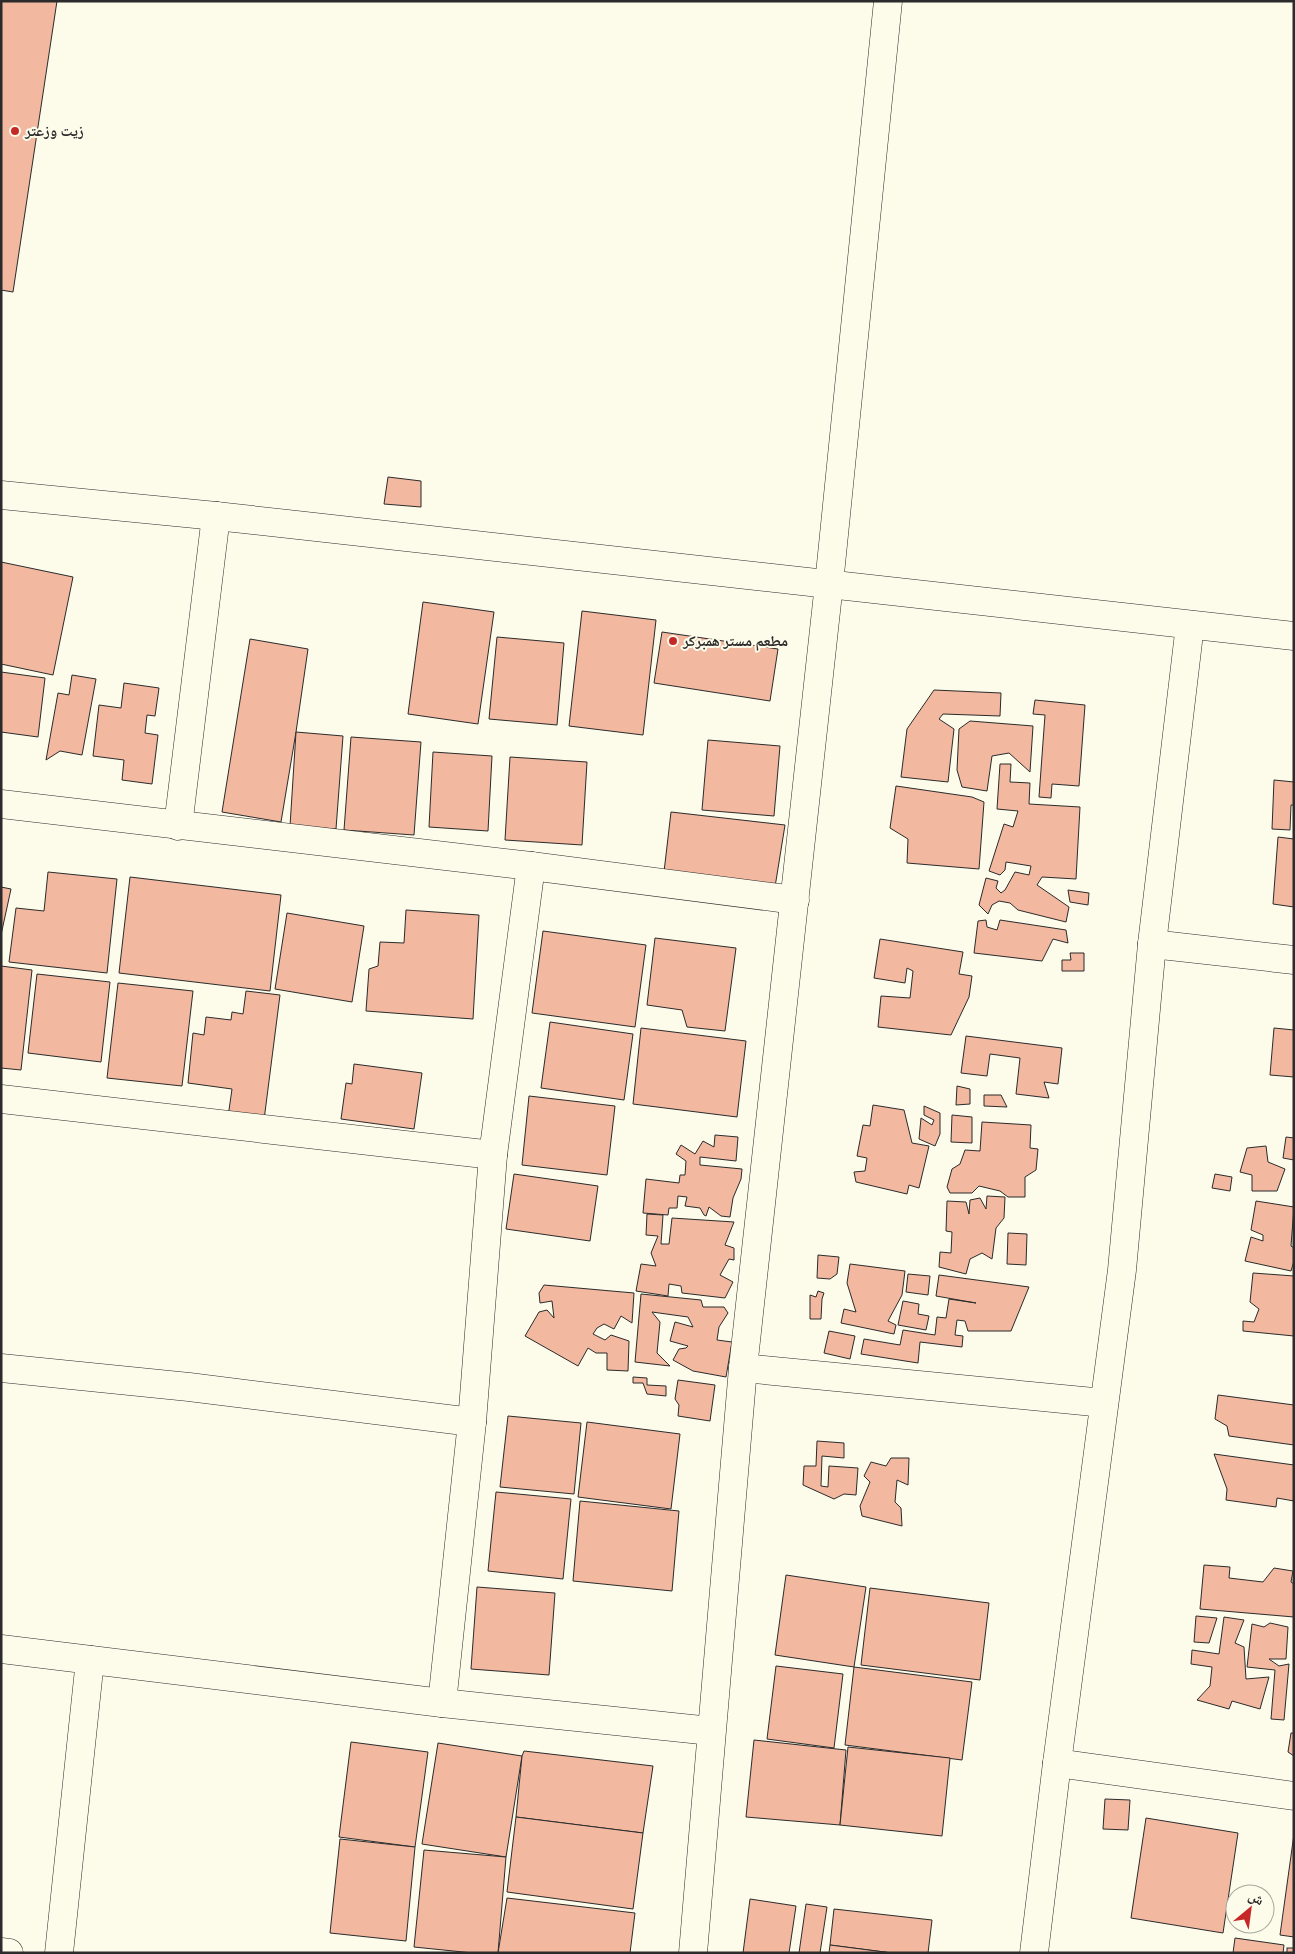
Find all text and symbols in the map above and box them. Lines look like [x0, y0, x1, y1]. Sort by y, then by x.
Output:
place label: زيت وزعتر [24, 122, 84, 140]
marker: زيت وزعتر [9, 125, 21, 137]
place label: مطعم مستر همبركر [682, 632, 788, 651]
marker: مطعم مستر همبركر [667, 635, 679, 647]
north arrow [1225, 1884, 1275, 1934]
text: ش [1245, 1886, 1267, 1909]

